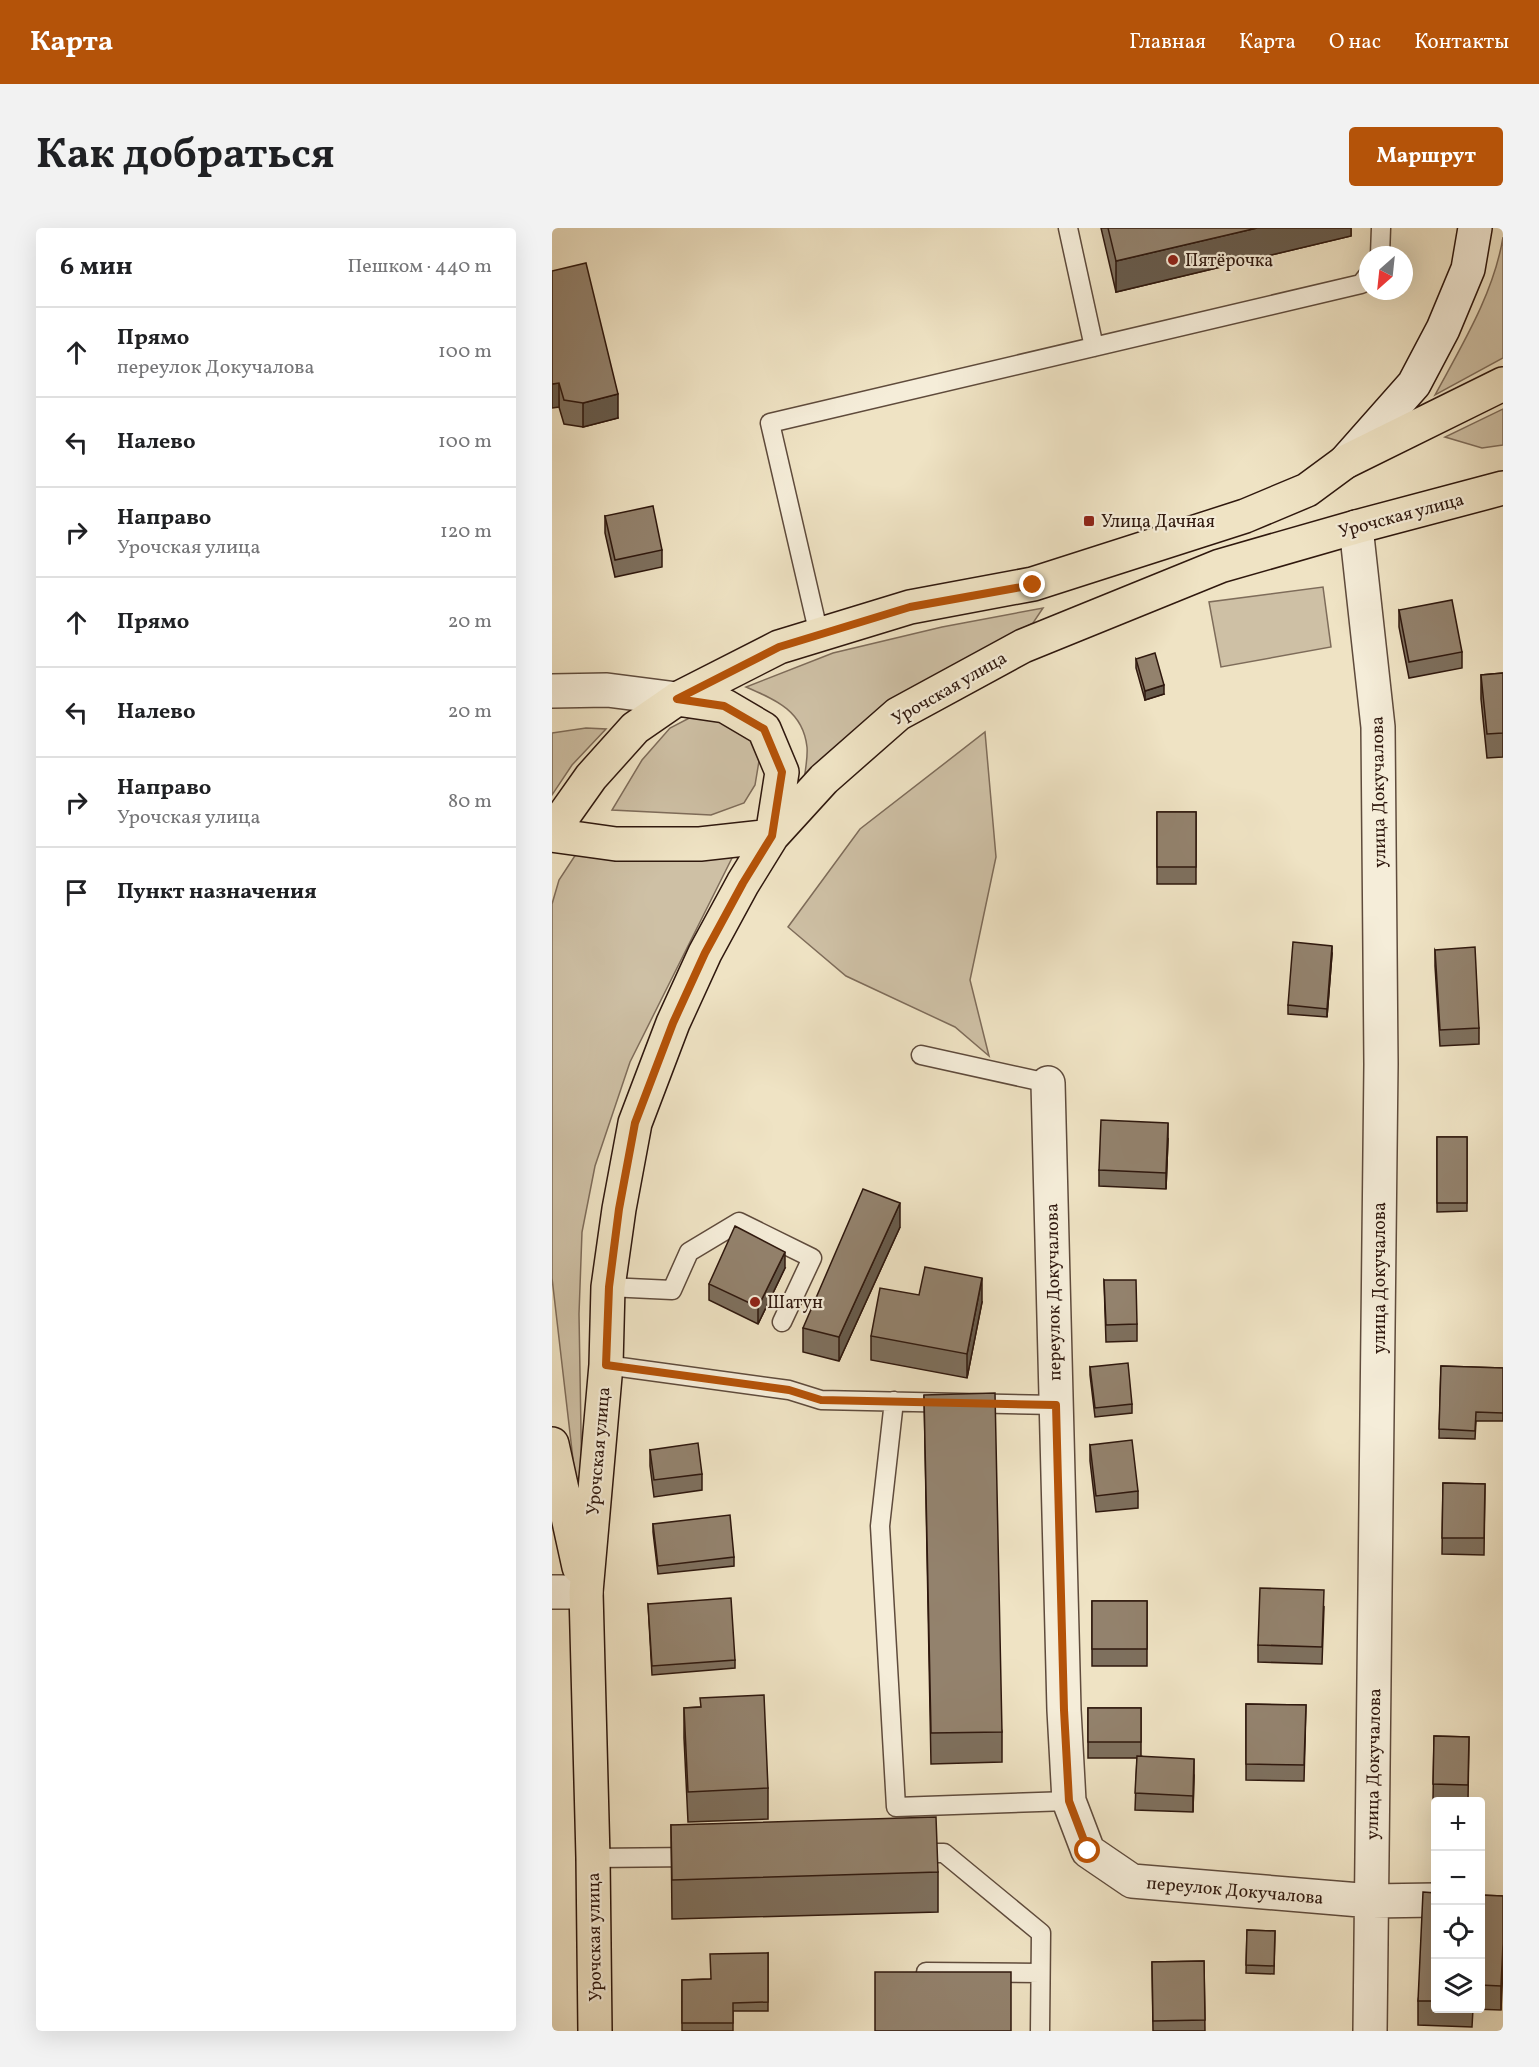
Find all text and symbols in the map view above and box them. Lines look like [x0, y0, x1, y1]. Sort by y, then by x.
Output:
text: Карта [30, 23, 113, 62]
text: Главная [1129, 28, 1206, 57]
text: Карта [1239, 28, 1296, 57]
text: О нас [1329, 28, 1381, 57]
text: Контакты [1414, 28, 1509, 57]
text: Как добраться [36, 127, 335, 186]
button: Маршрут [1349, 127, 1503, 186]
north arrow [1359, 246, 1413, 300]
text: 6 мин [60, 249, 133, 285]
place label: Пятёрочка [1185, 249, 1273, 274]
text: Пешком · 440 m [348, 253, 492, 281]
marker: Пятёрочка [1166, 253, 1180, 267]
text: Прямо [117, 323, 189, 354]
icon: ahead [60, 336, 93, 369]
text: 100 m [438, 338, 492, 366]
text: переулок Докучалова [117, 354, 314, 382]
icon: left [60, 426, 93, 459]
text: Налево [117, 427, 196, 458]
text: 100 m [438, 428, 492, 456]
street label: Урочская улица [1336, 488, 1467, 545]
text: Направо [117, 503, 211, 534]
place label: Улица Дачная [1101, 510, 1215, 535]
marker: Улица Дачная [1082, 514, 1096, 528]
icon: right [60, 516, 93, 549]
text: 120 m [440, 518, 492, 546]
text: Урочская улица [117, 534, 260, 562]
route end [1019, 571, 1045, 597]
icon: ahead [60, 606, 93, 639]
text: Прямо [117, 607, 189, 638]
text: 20 m [448, 608, 492, 636]
street label: Урочская улица [888, 646, 1012, 732]
icon: left [60, 696, 93, 729]
text: Налево [117, 697, 196, 728]
text: 20 m [448, 698, 492, 726]
street label: улица Докучалова [1366, 716, 1393, 868]
text: Направо [117, 773, 211, 804]
icon: right [60, 786, 93, 819]
text: 80 m [448, 788, 492, 816]
text: Урочская улица [117, 804, 260, 832]
icon: arrive [60, 876, 93, 909]
text: Пункт назначения [117, 877, 317, 908]
street label: улица Докучалова [1368, 1202, 1393, 1354]
street label: переулок Докучалова [1040, 1203, 1069, 1381]
place label: Шатун [767, 1291, 823, 1316]
marker: Шатун [748, 1295, 762, 1309]
street label: Урочская улица [581, 1386, 618, 1517]
street label: улица Докучалова [1361, 1688, 1388, 1840]
map controls [1431, 1797, 1485, 2013]
button: + [1431, 1797, 1485, 1851]
route start [1074, 1837, 1100, 1863]
button: − [1431, 1851, 1485, 1905]
street label: переулок Докучалова [1145, 1871, 1324, 1912]
street label: Урочская улица [582, 1872, 609, 2002]
button: locate [1431, 1905, 1485, 1959]
button: layers [1431, 1959, 1485, 2013]

